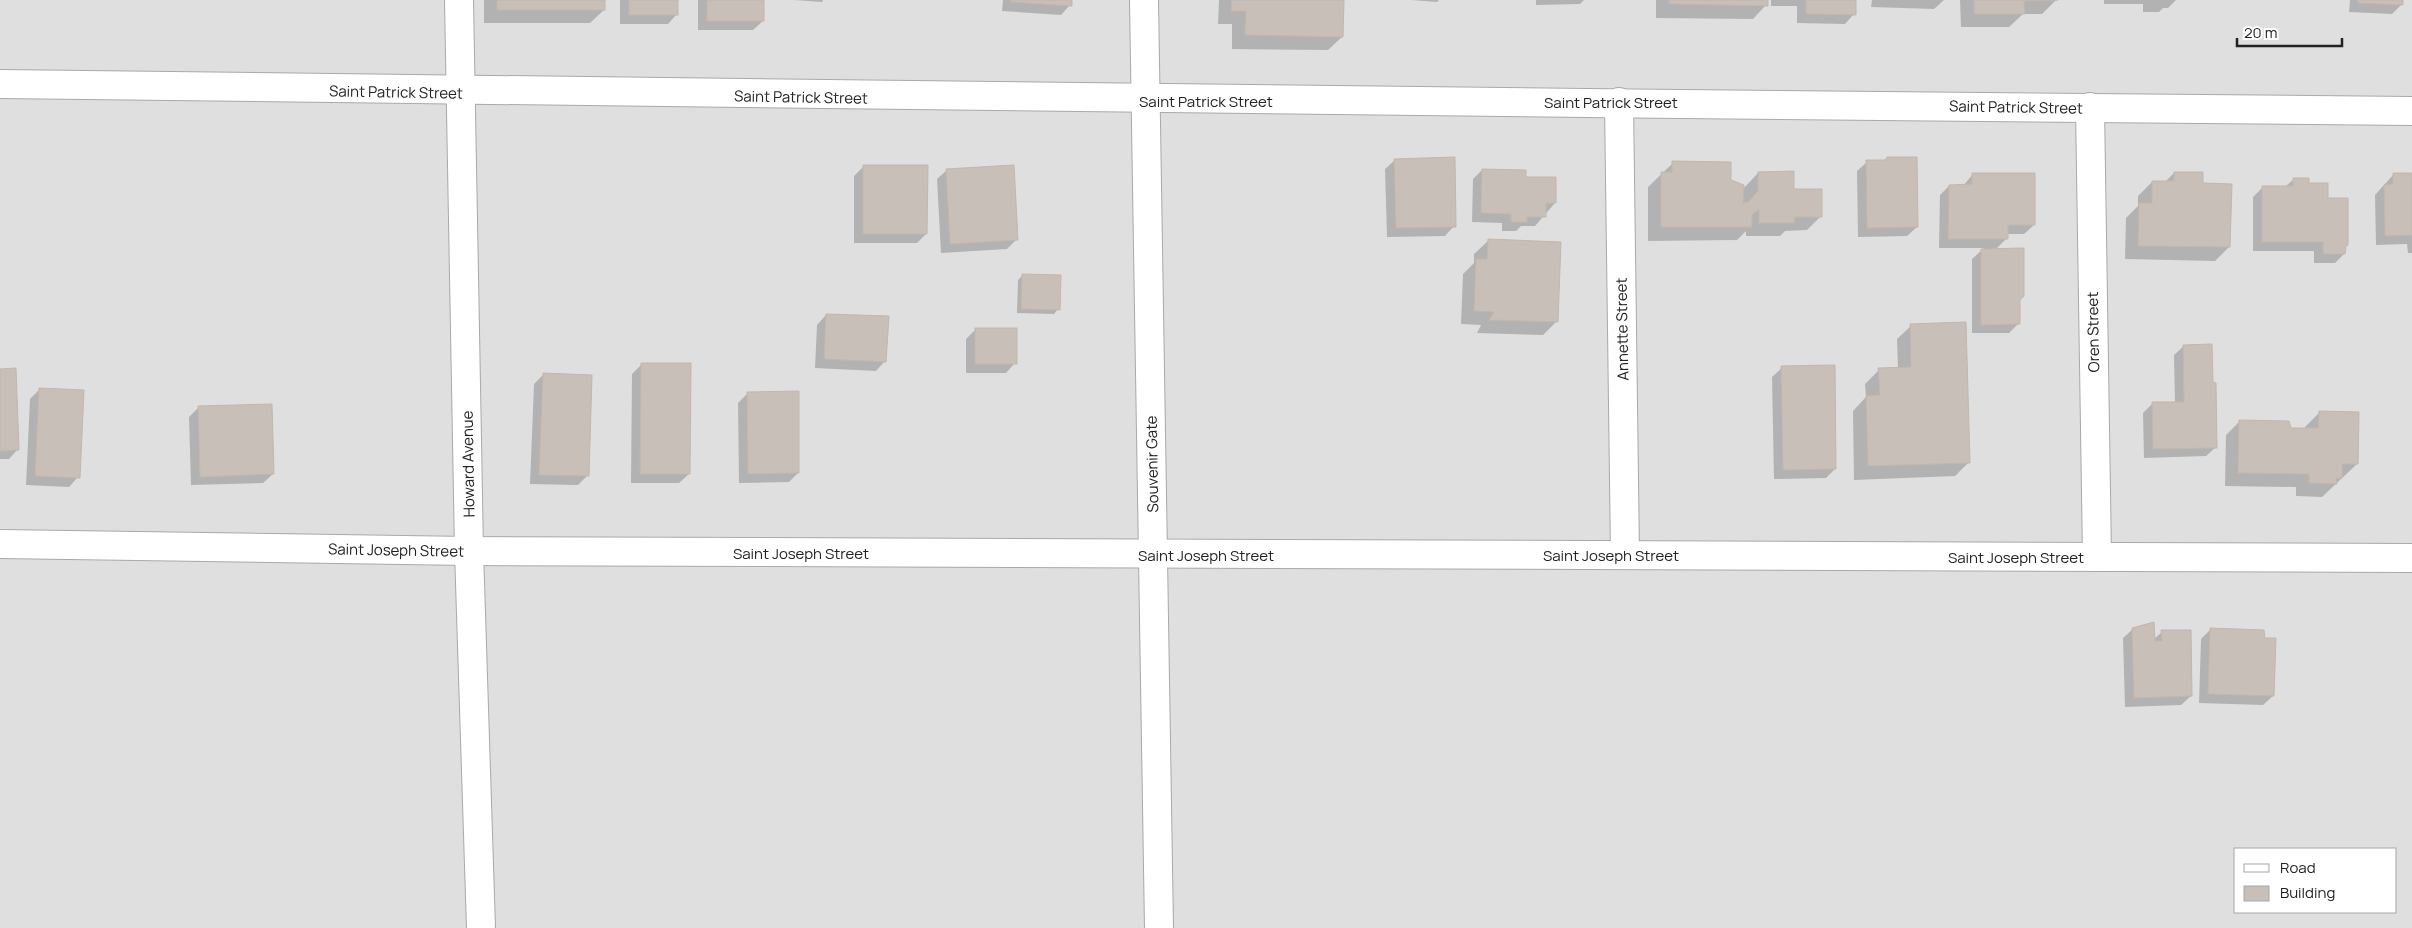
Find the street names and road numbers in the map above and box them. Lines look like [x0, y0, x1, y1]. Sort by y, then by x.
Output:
street label: Saint Patrick Street [329, 80, 463, 104]
street label: Saint Patrick Street [734, 85, 868, 109]
street label: Saint Patrick Street [1139, 91, 1273, 112]
street label: Saint Patrick Street [1544, 92, 1678, 113]
street label: Saint Patrick Street [1949, 95, 2083, 119]
street label: Annette Street [1611, 277, 1633, 381]
street label: Oren Street [2082, 292, 2104, 372]
street label: Howard Avenue [457, 410, 479, 518]
street label: Souvenir Gate [1141, 415, 1163, 513]
street label: Saint Joseph Street [328, 538, 464, 562]
street label: Saint Joseph Street [733, 543, 869, 564]
street label: Saint Joseph Street [1138, 545, 1274, 566]
street label: Saint Joseph Street [1543, 545, 1679, 566]
street label: Saint Joseph Street [1948, 547, 2084, 568]

